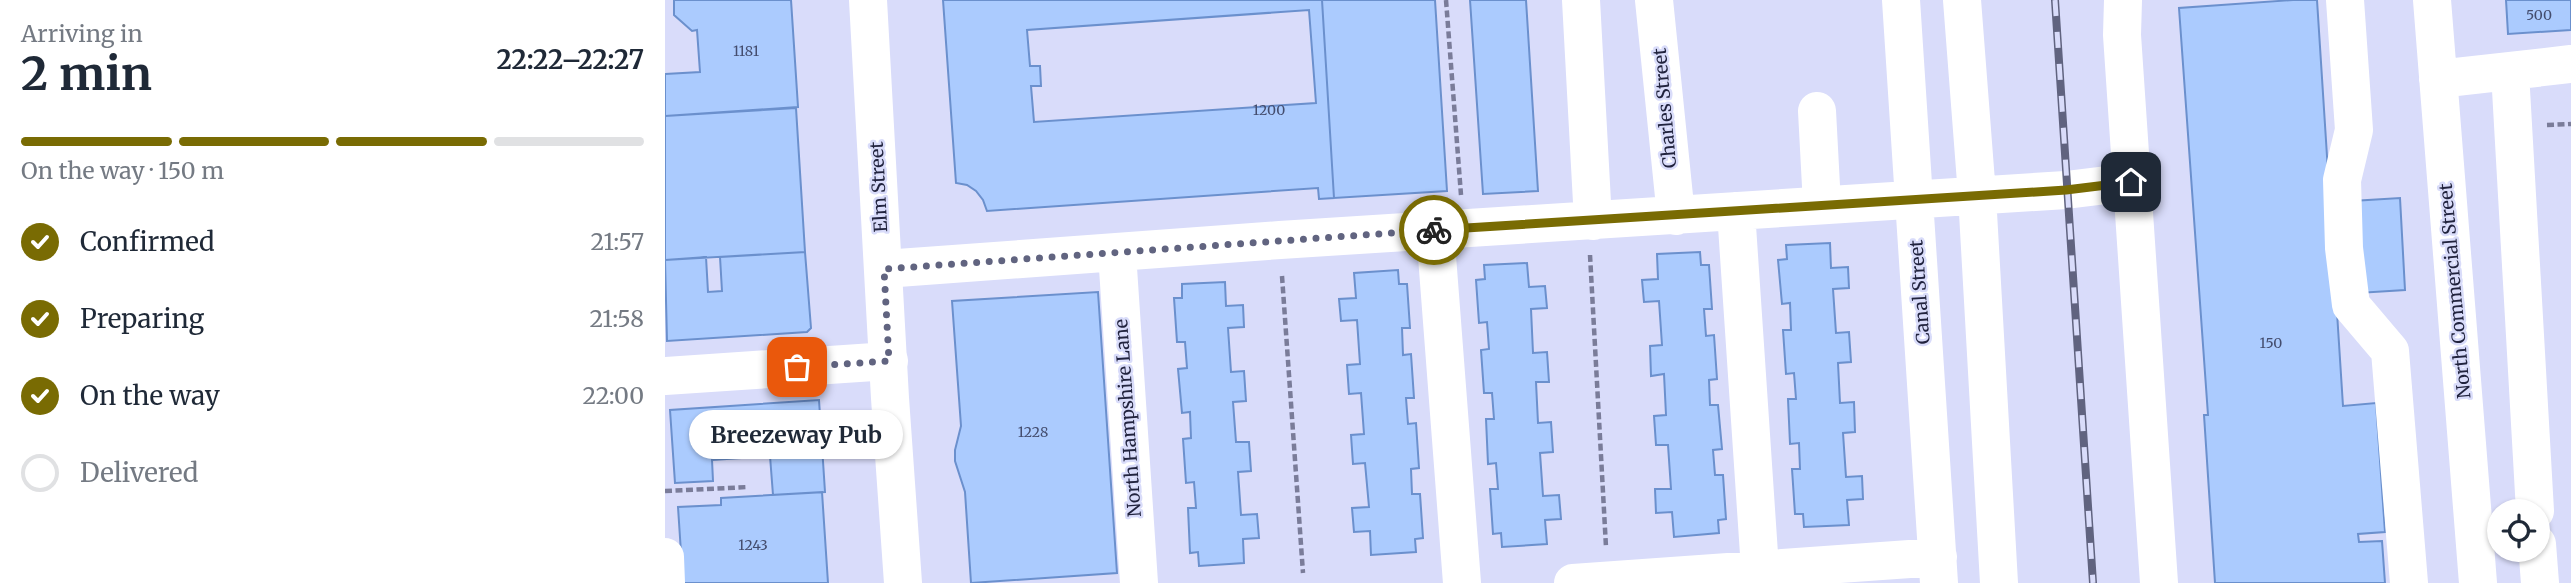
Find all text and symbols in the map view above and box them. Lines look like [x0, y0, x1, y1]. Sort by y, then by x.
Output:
house number: 500 [2526, 6, 2552, 24]
text: Arriving in [21, 19, 143, 48]
house number: 1181 [733, 42, 759, 60]
text: 22:22–22:27 [497, 43, 644, 76]
text: 2 min [21, 45, 152, 103]
street label: Charles Street [1648, 47, 1681, 169]
house number: 1200 [1253, 101, 1285, 119]
street label: Elm Street [865, 141, 892, 233]
pin [2101, 152, 2161, 212]
text: On the way · 150 m [21, 156, 224, 185]
icon: home [2112, 163, 2150, 201]
street label: North Commercial Street [2434, 182, 2475, 400]
courier [1399, 195, 1469, 265]
icon: bike [1415, 211, 1453, 249]
icon: check [21, 223, 59, 261]
text: Confirmed [80, 225, 215, 258]
text: 21:57 [591, 227, 644, 256]
street label: Canal Street [1904, 239, 1935, 345]
icon: check [21, 300, 59, 338]
text: Preparing [80, 302, 204, 335]
text: 21:58 [589, 304, 644, 333]
street label: North Hampshire Lane [1109, 318, 1146, 518]
house number: 150 [2260, 334, 2282, 352]
pin [767, 337, 827, 397]
icon: bag [778, 348, 816, 386]
icon: check [21, 377, 59, 415]
text: On the way [80, 379, 220, 412]
text: 22:00 [582, 381, 644, 410]
callout: Breezeway Pub [690, 409, 904, 458]
text: Breezeway Pub [710, 420, 882, 449]
house number: 1228 [1018, 423, 1048, 441]
text: Delivered [80, 456, 199, 489]
map controls [2487, 499, 2550, 562]
button: locate [2487, 499, 2550, 562]
house number: 1243 [738, 536, 768, 554]

